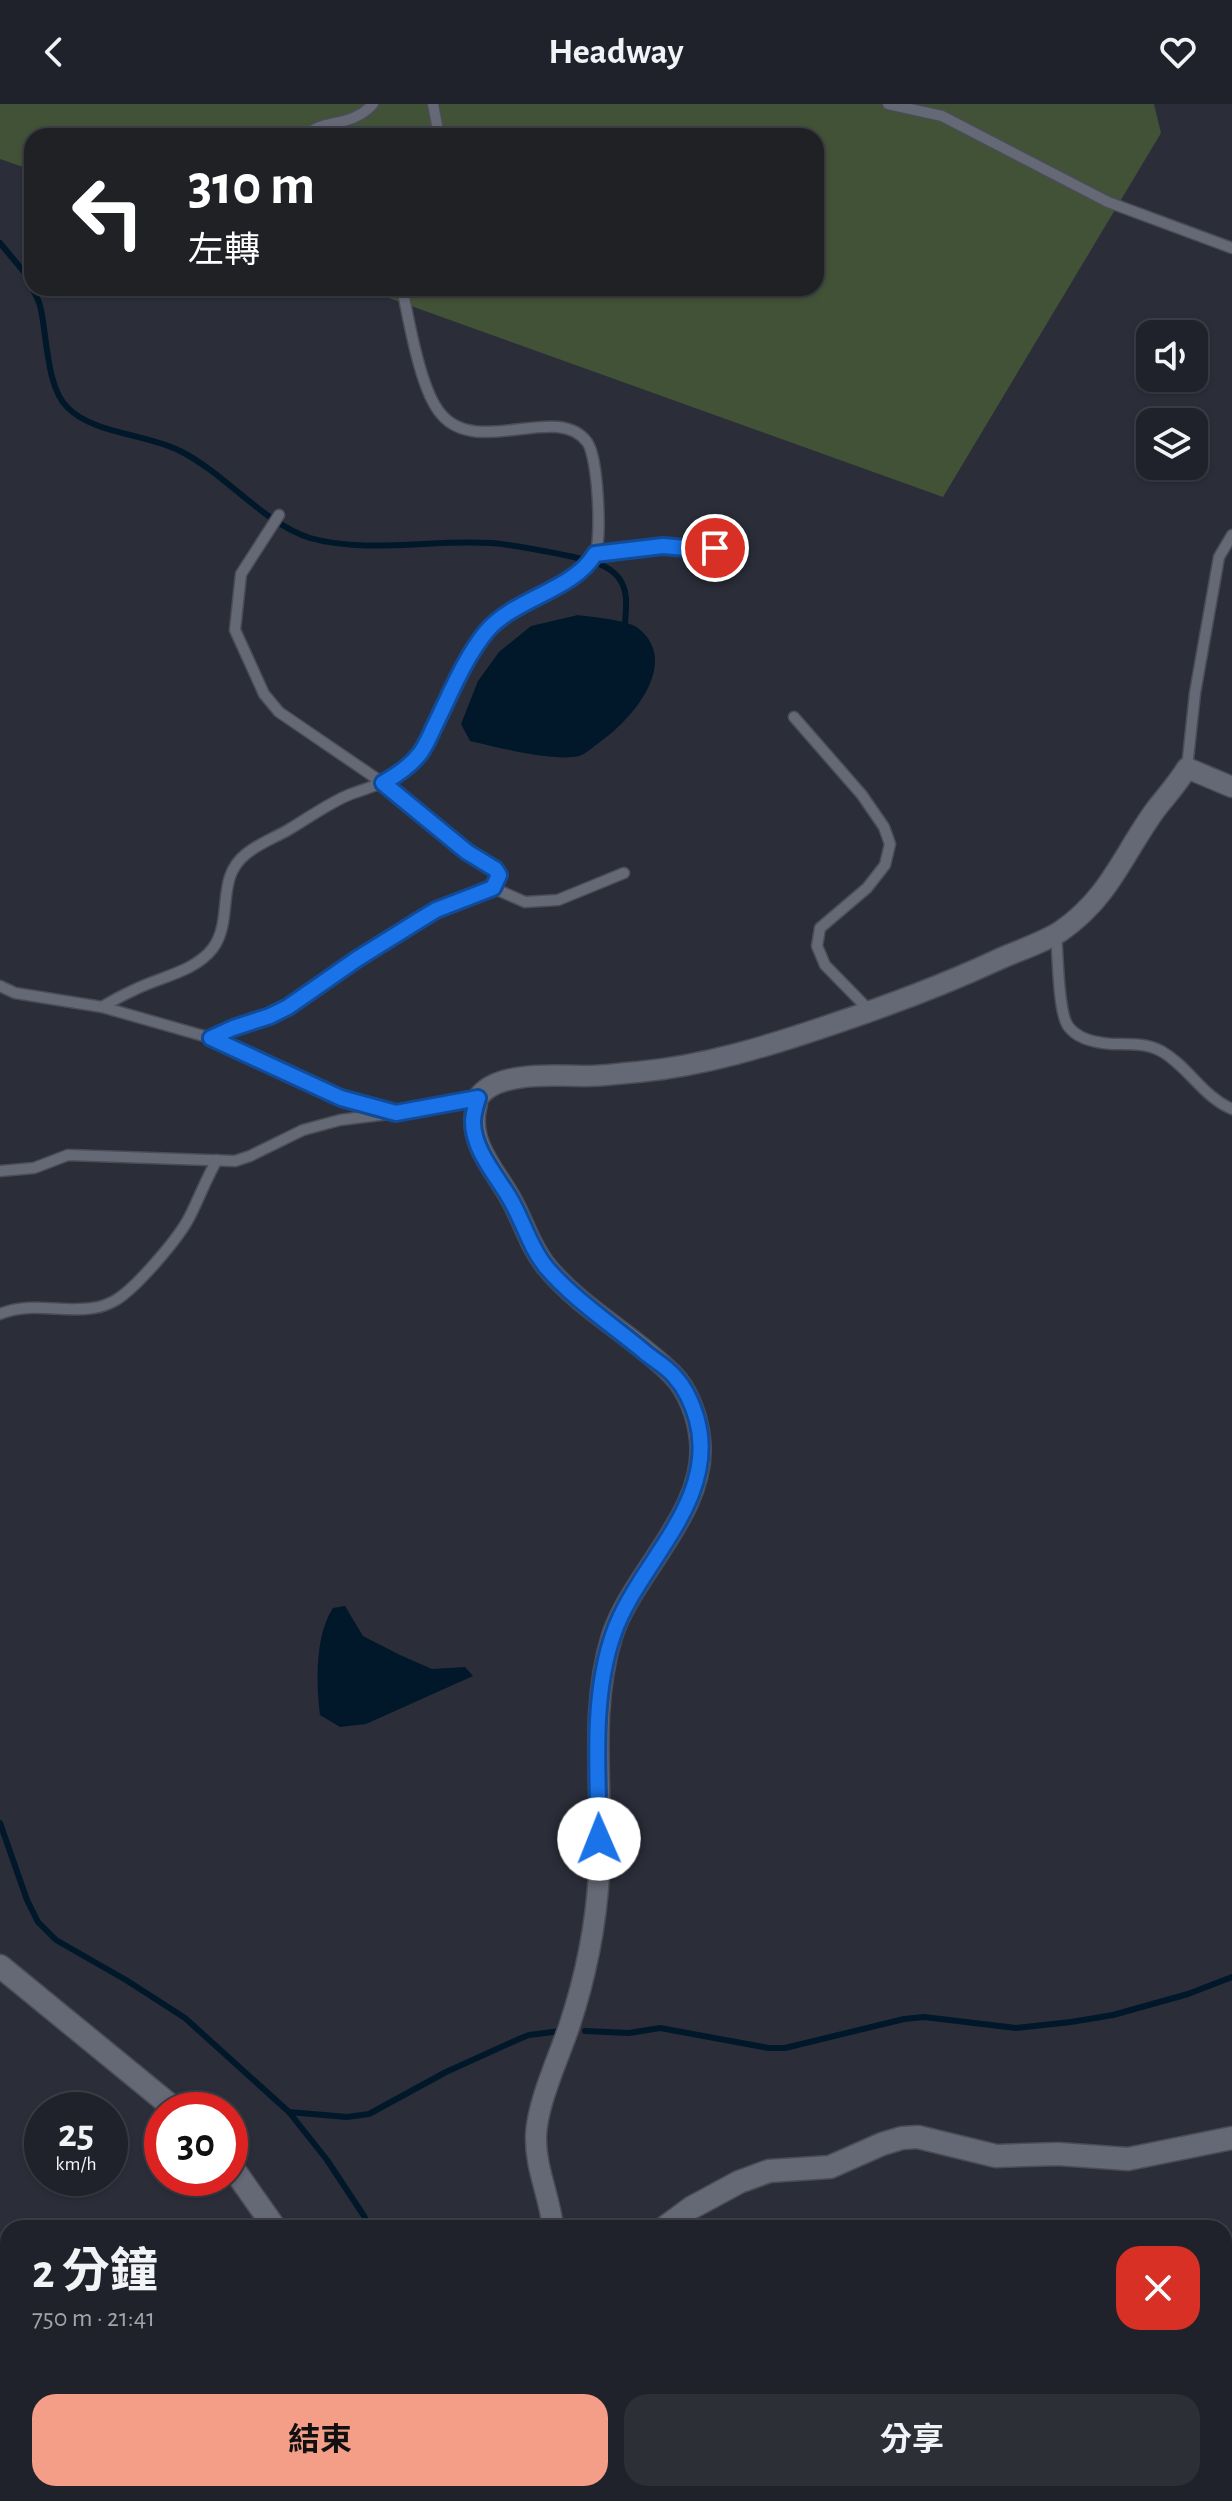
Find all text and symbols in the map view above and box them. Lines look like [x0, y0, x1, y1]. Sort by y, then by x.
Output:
icon: back [32, 30, 76, 74]
icon: heart [1156, 30, 1200, 74]
text: Headway [548, 34, 684, 70]
text: 310 m [188, 158, 315, 214]
icon: left [56, 160, 160, 264]
text: 左轉 [188, 233, 260, 269]
map controls [1136, 320, 1208, 480]
button: sound [1136, 320, 1208, 392]
button: layers [1136, 408, 1208, 480]
pin [681, 514, 749, 582]
icon: arrive [693, 526, 737, 570]
position arrow [557, 1797, 641, 1881]
speed limit sign: 30 [144, 2092, 248, 2196]
text: 25 [58, 2114, 94, 2154]
text: km/h [55, 2154, 97, 2174]
button: close [1116, 2246, 1200, 2330]
text: 2 分鐘 [32, 2249, 158, 2297]
text: 750 m · 21:41 [32, 2305, 155, 2331]
button: 結束 [32, 2394, 608, 2486]
button: 分享 [624, 2394, 1200, 2486]

